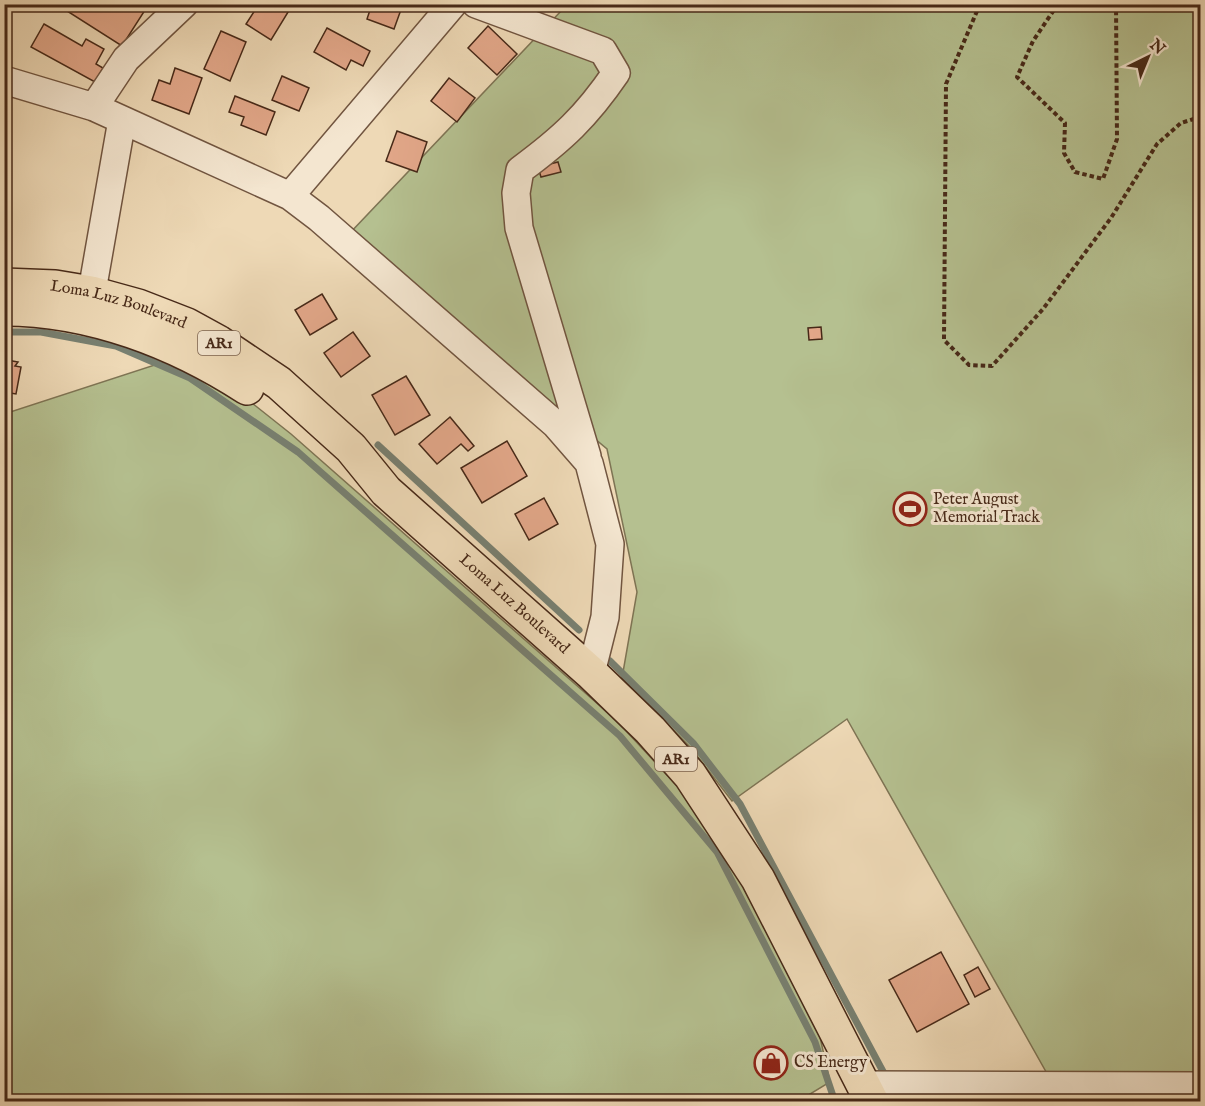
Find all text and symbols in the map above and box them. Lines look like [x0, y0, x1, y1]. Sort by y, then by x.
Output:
north arrow [1118, 27, 1178, 87]
text: N [1144, 35, 1169, 60]
street label: Loma Luz Boulevard [49, 276, 190, 334]
road number: AR1 [198, 331, 240, 355]
place label: Peter August Memorial Track [933, 490, 1040, 528]
sports icon: Peter August Memorial Track [892, 491, 928, 527]
street label: Loma Luz Boulevard [454, 550, 573, 659]
road number: AR1 [655, 747, 697, 771]
shop icon: CS Energy [753, 1045, 789, 1081]
place label: CS Energy [794, 1053, 867, 1073]

